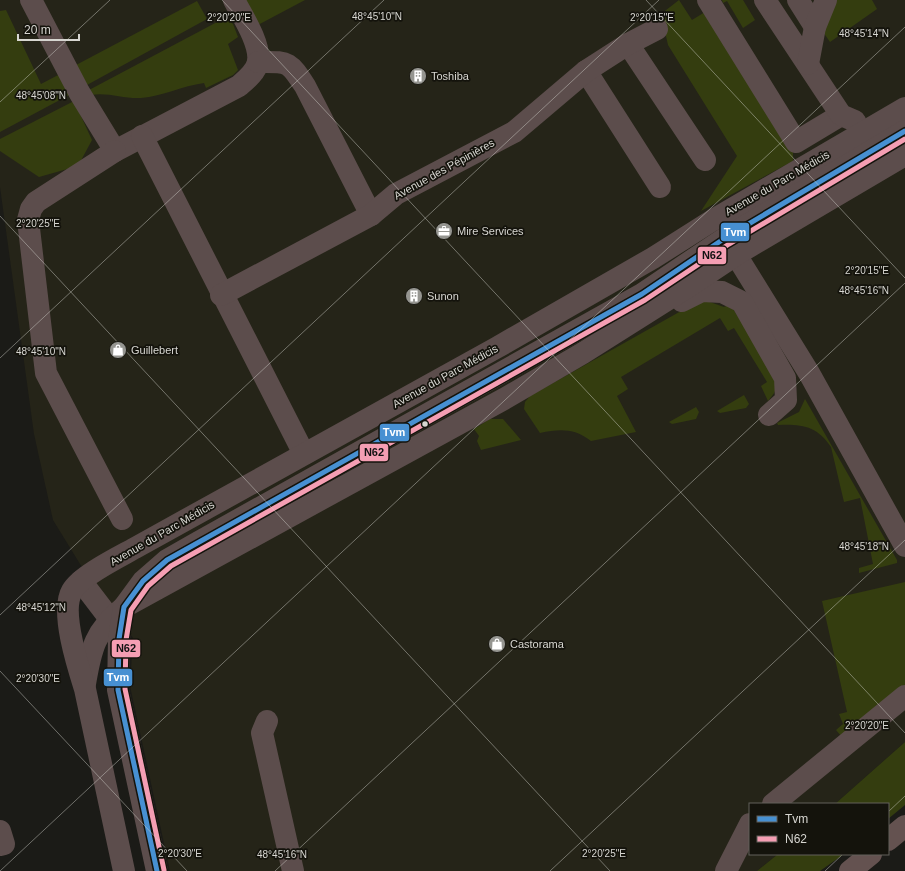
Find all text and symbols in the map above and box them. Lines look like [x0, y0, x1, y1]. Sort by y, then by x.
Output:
text: 48°45'10"N [352, 11, 402, 22]
text: 2°20'20"E [207, 12, 251, 23]
text: 2°20'15"E [630, 12, 674, 23]
scale bar [18, 16, 79, 42]
text: 20 m [24, 23, 51, 37]
text: 48°45'14"N [839, 28, 889, 39]
building icon: Toshiba [408, 66, 428, 86]
place label: Toshiba [431, 70, 470, 82]
text: 48°45'08"N [16, 90, 66, 101]
street label: Avenue des Pépinières [392, 136, 497, 202]
street label: Avenue du Parc Médicis [723, 148, 832, 218]
text: 2°20'25"E [16, 218, 60, 229]
office icon: Mire Services [434, 221, 454, 241]
line badge: Tvm [720, 222, 750, 242]
place label: Mire Services [457, 225, 524, 237]
text: Tvm [724, 226, 747, 238]
line badge: N62 [697, 246, 727, 265]
text: N62 [702, 249, 722, 261]
text: 2°20'15"E [845, 265, 889, 276]
text: 48°45'16"N [839, 285, 889, 296]
building icon: Sunon [404, 286, 424, 306]
place label: Sunon [427, 290, 459, 302]
shop icon: Guillebert [108, 340, 128, 360]
street label: Avenue du Parc Médicis [390, 342, 500, 410]
place label: Guillebert [131, 344, 178, 356]
text: 48°45'10"N [16, 346, 66, 357]
unlabelled marker [420, 419, 430, 429]
line badge: Tvm [379, 423, 410, 442]
text: Tvm [383, 426, 406, 438]
line badge: N62 [359, 443, 389, 462]
text: N62 [364, 446, 384, 458]
street label: Avenue du Parc Médicis [108, 498, 217, 568]
text: 48°45'18"N [839, 541, 889, 552]
text: 48°45'12"N [16, 602, 66, 613]
shop icon: Castorama [487, 634, 507, 654]
place label: Castorama [510, 638, 565, 650]
line badge: N62 [111, 639, 141, 658]
text: N62 [116, 642, 136, 654]
line badge: Tvm [103, 668, 133, 687]
text: Tvm [107, 671, 130, 683]
text: 2°20'30"E [16, 673, 60, 684]
text: 2°20'20"E [845, 720, 889, 731]
legend [749, 803, 889, 855]
text: Tvm [785, 812, 808, 826]
text: N62 [785, 832, 807, 846]
text: 2°20'30"E [158, 848, 202, 859]
text: 2°20'25"E [582, 848, 626, 859]
text: 48°45'16"N [257, 849, 307, 860]

